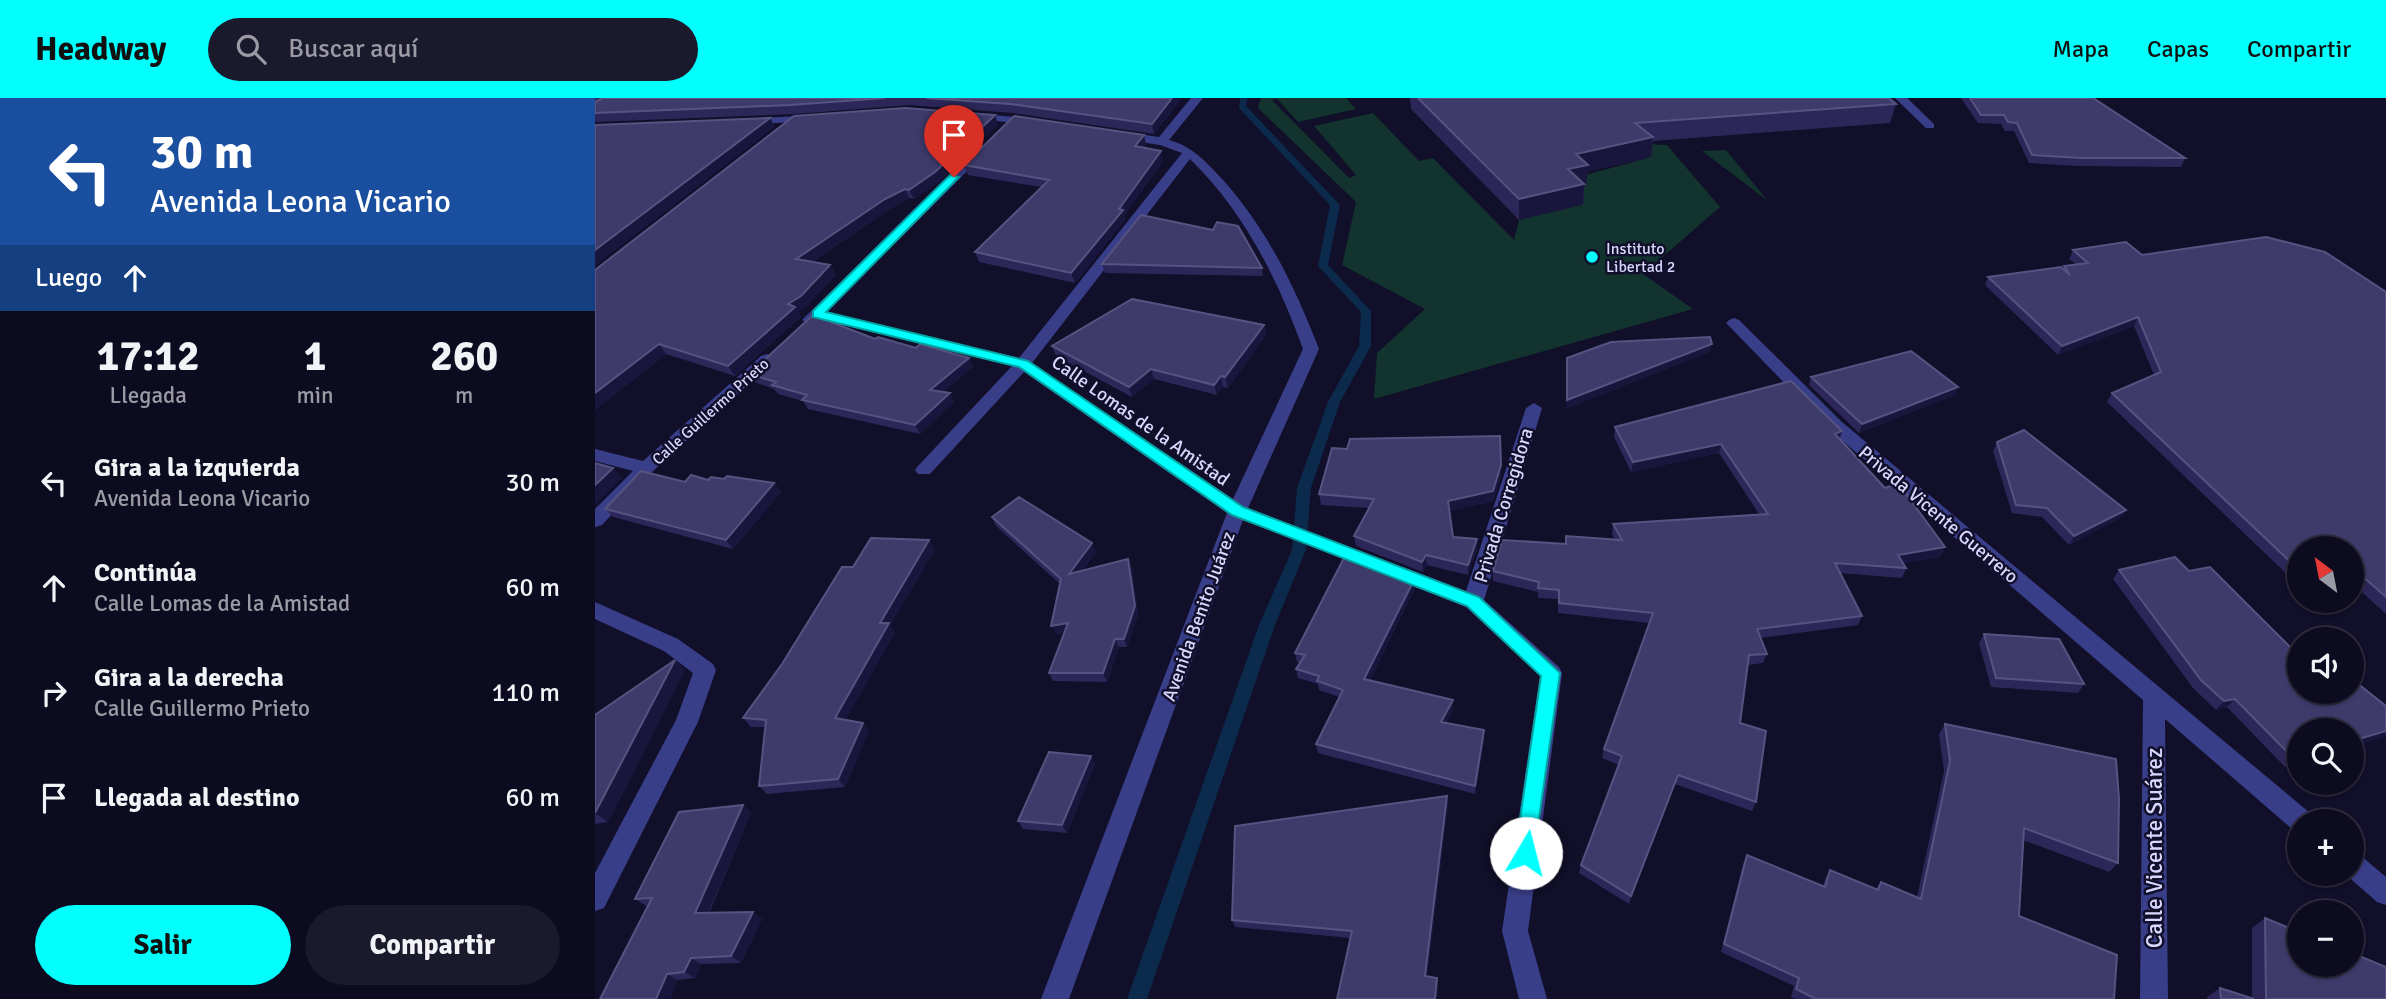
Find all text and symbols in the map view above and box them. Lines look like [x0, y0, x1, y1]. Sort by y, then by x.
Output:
search box [208, 18, 698, 81]
text: Headway [35, 29, 166, 70]
icon: search [232, 30, 270, 68]
text: Buscar aquí [288, 33, 418, 65]
text: Mapa [2053, 34, 2109, 64]
text: Capas [2147, 34, 2209, 64]
text: Compartir [2247, 34, 2351, 64]
pin [924, 105, 984, 177]
icon: arrive [935, 116, 973, 154]
text: 30 m [150, 122, 253, 182]
icon: left [35, 126, 126, 217]
text: Avenida Leona Vicario [150, 182, 451, 221]
place label: Instituto Libertad 2 [1606, 239, 1675, 277]
marker: Instituto Libertad 2 [1584, 249, 1600, 265]
icon: ahead [116, 259, 154, 297]
text: Luego [35, 262, 102, 294]
text: 17:12 [97, 331, 200, 382]
text: 1 [304, 331, 326, 382]
text: 260 [430, 331, 498, 382]
street label: Calle Lomas de la Amistad [1047, 350, 1234, 491]
street label: Calle Guillermo Prieto [648, 354, 773, 469]
text: Llegada [110, 381, 187, 410]
text: min [296, 381, 334, 410]
text: m [455, 381, 473, 410]
street label: Privada Corregidora [1469, 425, 1539, 586]
street label: Privada Vicente Guerrero [1853, 441, 2023, 589]
text: Gira a la izquierda [94, 452, 300, 484]
icon: left [35, 464, 73, 502]
text: 30 m [505, 467, 560, 499]
text: Avenida Leona Vicario [94, 484, 310, 513]
street label: Avenida Benito Juárez [1157, 528, 1241, 704]
north arrow [2287, 536, 2364, 612]
map controls [2287, 536, 2364, 977]
text: Continúa [94, 557, 197, 589]
icon: ahead [35, 569, 73, 607]
text: 60 m [505, 572, 560, 604]
text: Calle Lomas de la Amistad [94, 589, 350, 618]
button: sound [2287, 627, 2364, 704]
text: Gira a la derecha [94, 662, 284, 694]
icon: right [35, 674, 73, 712]
text: 110 m [491, 677, 560, 709]
text: Calle Guillermo Prieto [94, 694, 310, 723]
button: search [2287, 718, 2364, 795]
street label: Calle Vicente Suárez [2140, 748, 2169, 948]
icon: arrive [35, 779, 73, 817]
text: Llegada al destino [94, 782, 300, 814]
text: 60 m [505, 782, 560, 814]
button: + [2287, 809, 2364, 886]
position arrow [1489, 816, 1563, 890]
button: − [2287, 900, 2364, 977]
button: Salir [35, 905, 291, 985]
button: Compartir [305, 905, 560, 985]

